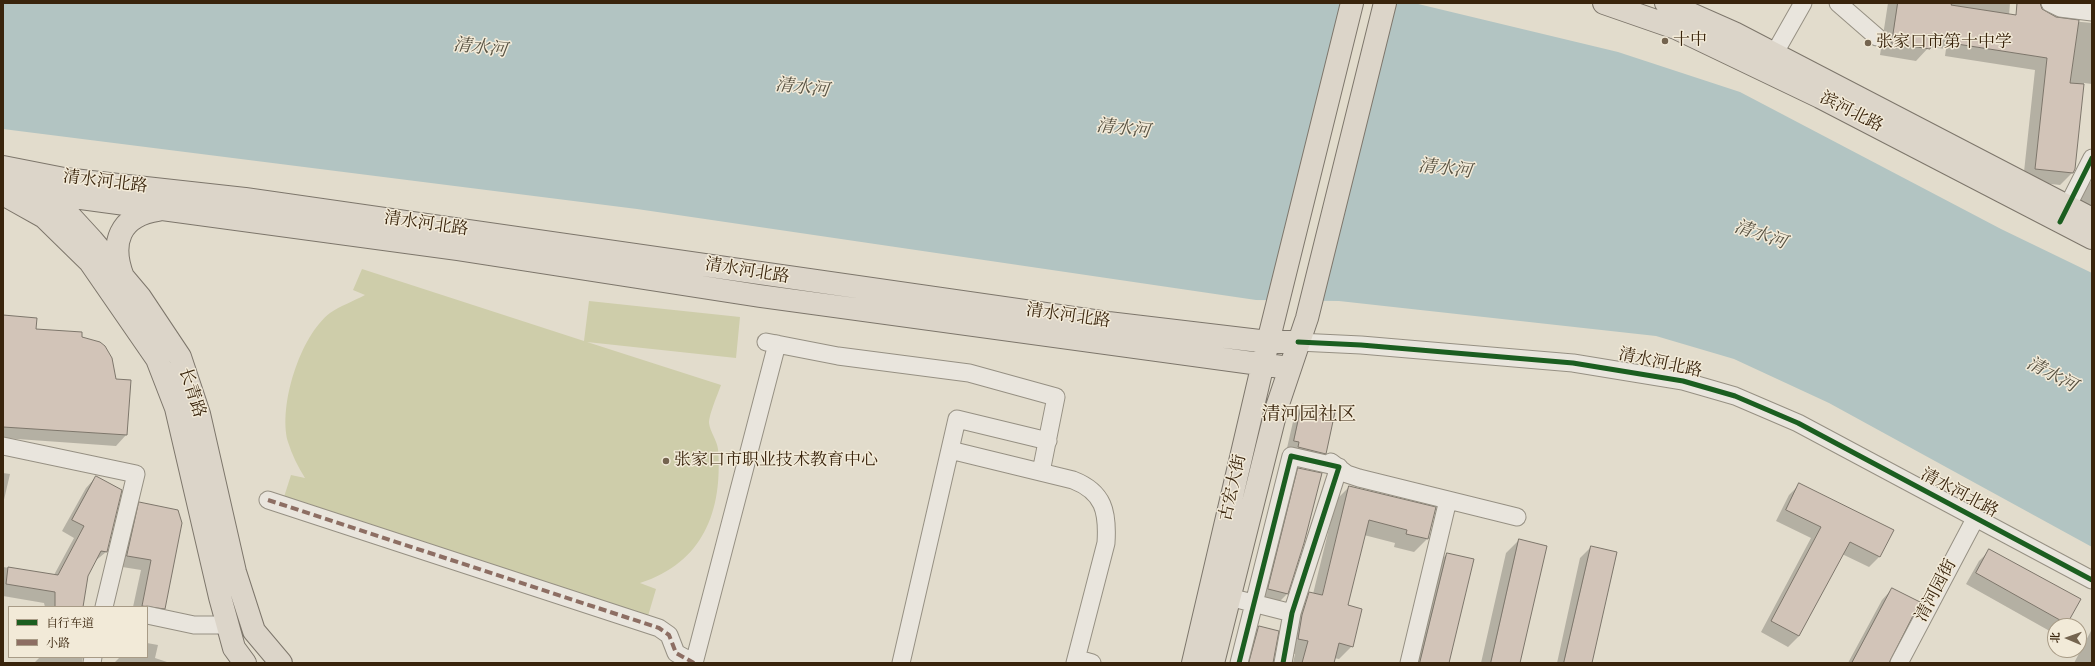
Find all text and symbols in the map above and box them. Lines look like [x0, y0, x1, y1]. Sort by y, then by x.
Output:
place label: 十中 [1673, 31, 1707, 51]
place label: 张家口市第十中学 [1876, 33, 2012, 53]
water label: 清水河 [452, 35, 508, 63]
marker: 十中 [1660, 36, 1670, 46]
marker: 张家口市第十中学 [1863, 38, 1873, 48]
water label: 清水河 [774, 75, 830, 103]
street label: 滨河北路 [1816, 88, 1886, 138]
water label: 清水河 [1095, 116, 1151, 144]
water label: 清水河 [1417, 156, 1473, 184]
street label: 清水河北路 [62, 168, 148, 198]
street label: 清水河北路 [382, 209, 470, 241]
water label: 清水河 [1731, 217, 1789, 255]
street label: 清水河北路 [703, 255, 791, 289]
street label: 清水河北路 [1024, 301, 1112, 333]
street label: 清水河北路 [1616, 345, 1704, 383]
water label: 清水河 [2022, 354, 2080, 398]
street label: 长青路 [173, 366, 209, 420]
district label: 清河园社区 [1262, 405, 1356, 427]
place label: 张家口市职业技术教育中心 [674, 451, 878, 471]
street label: 古宏大街 [1216, 453, 1252, 523]
marker: 张家口市职业技术教育中心 [661, 456, 671, 466]
street label: 清水河北路 [1917, 465, 2001, 523]
street label: 清河园街 [1912, 556, 1962, 626]
legend [8, 606, 148, 658]
text: 自行车道 [46, 616, 94, 631]
north arrow [2047, 618, 2087, 658]
text: 北 [2049, 632, 2063, 643]
text: 小路 [46, 636, 70, 651]

